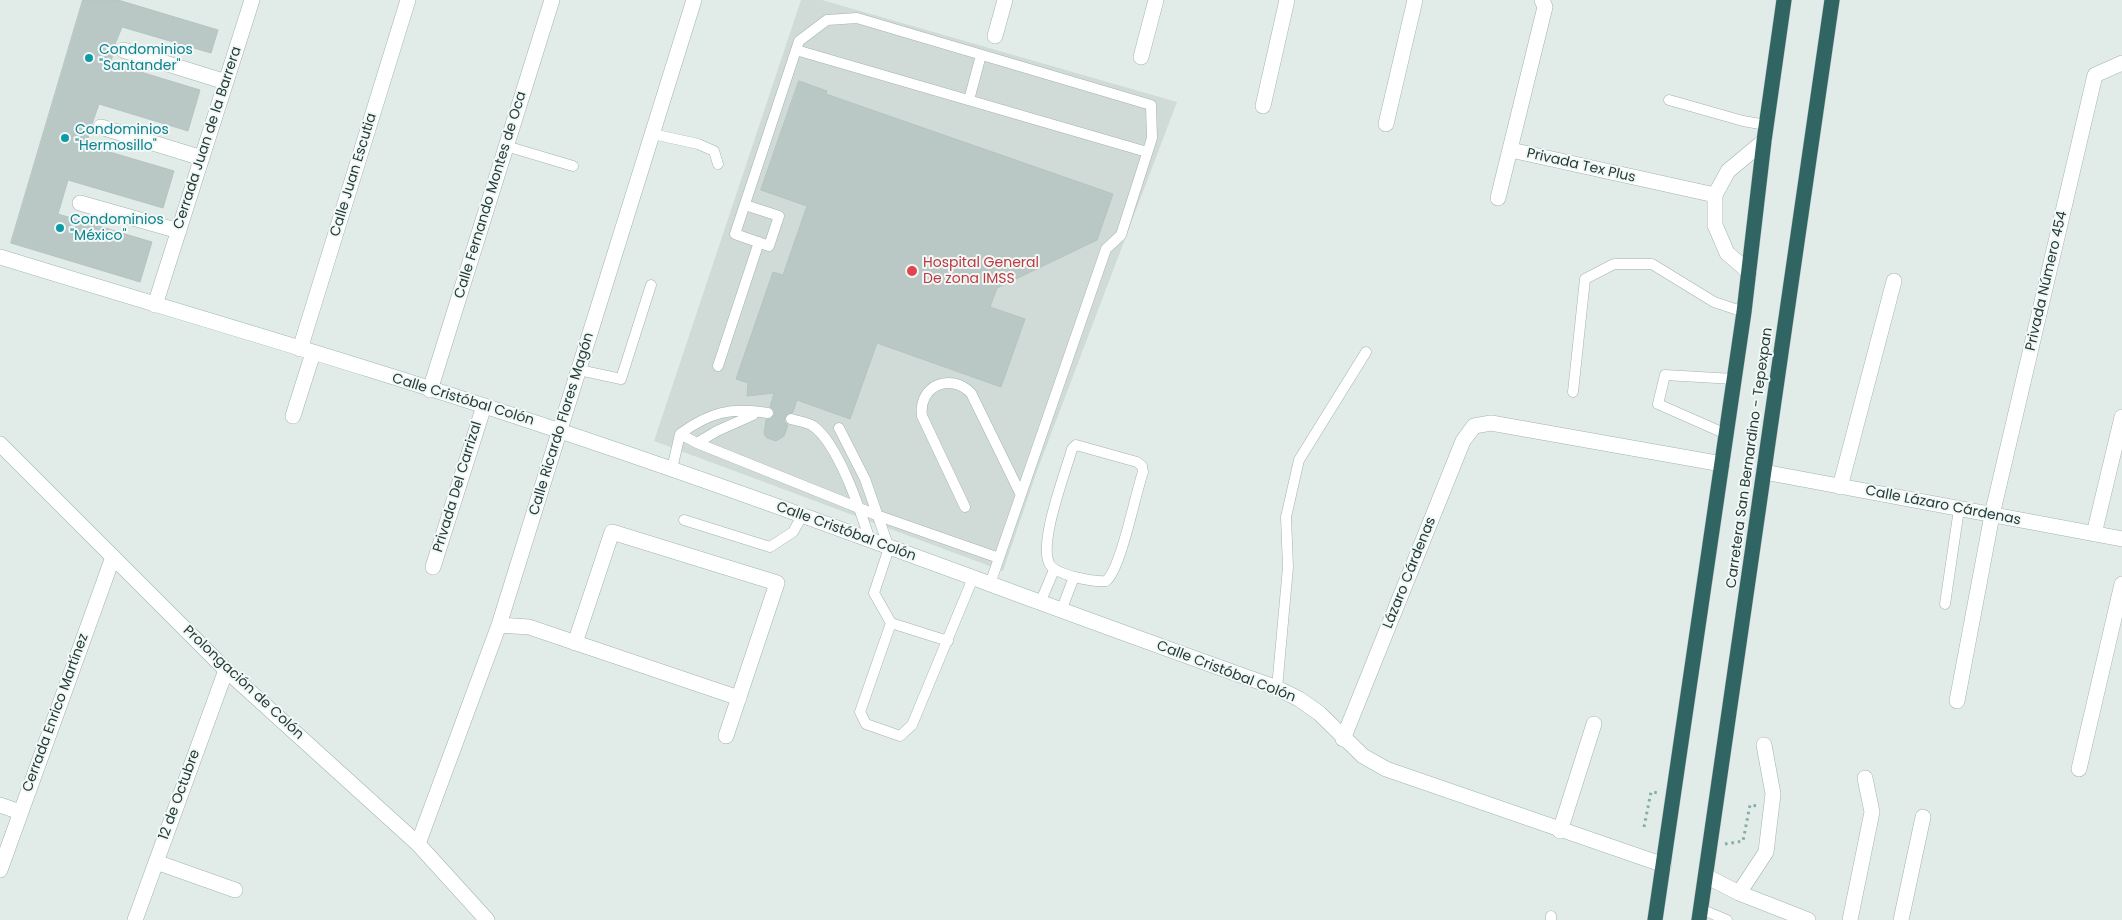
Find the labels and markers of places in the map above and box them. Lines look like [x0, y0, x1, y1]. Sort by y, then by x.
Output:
place label: Condominios "Santander" [99, 42, 193, 74]
marker: Condominios "Santander" [83, 52, 95, 64]
place label: Condominios "Hermosillo" [75, 122, 169, 154]
marker: Condominios "Hermosillo" [59, 132, 71, 144]
place label: Condominios "México" [70, 212, 164, 244]
marker: Condominios "México" [54, 222, 66, 234]
place label: Hospital General De zona IMSS [923, 255, 1039, 288]
marker: Hospital General De zona IMSS [905, 264, 919, 278]

